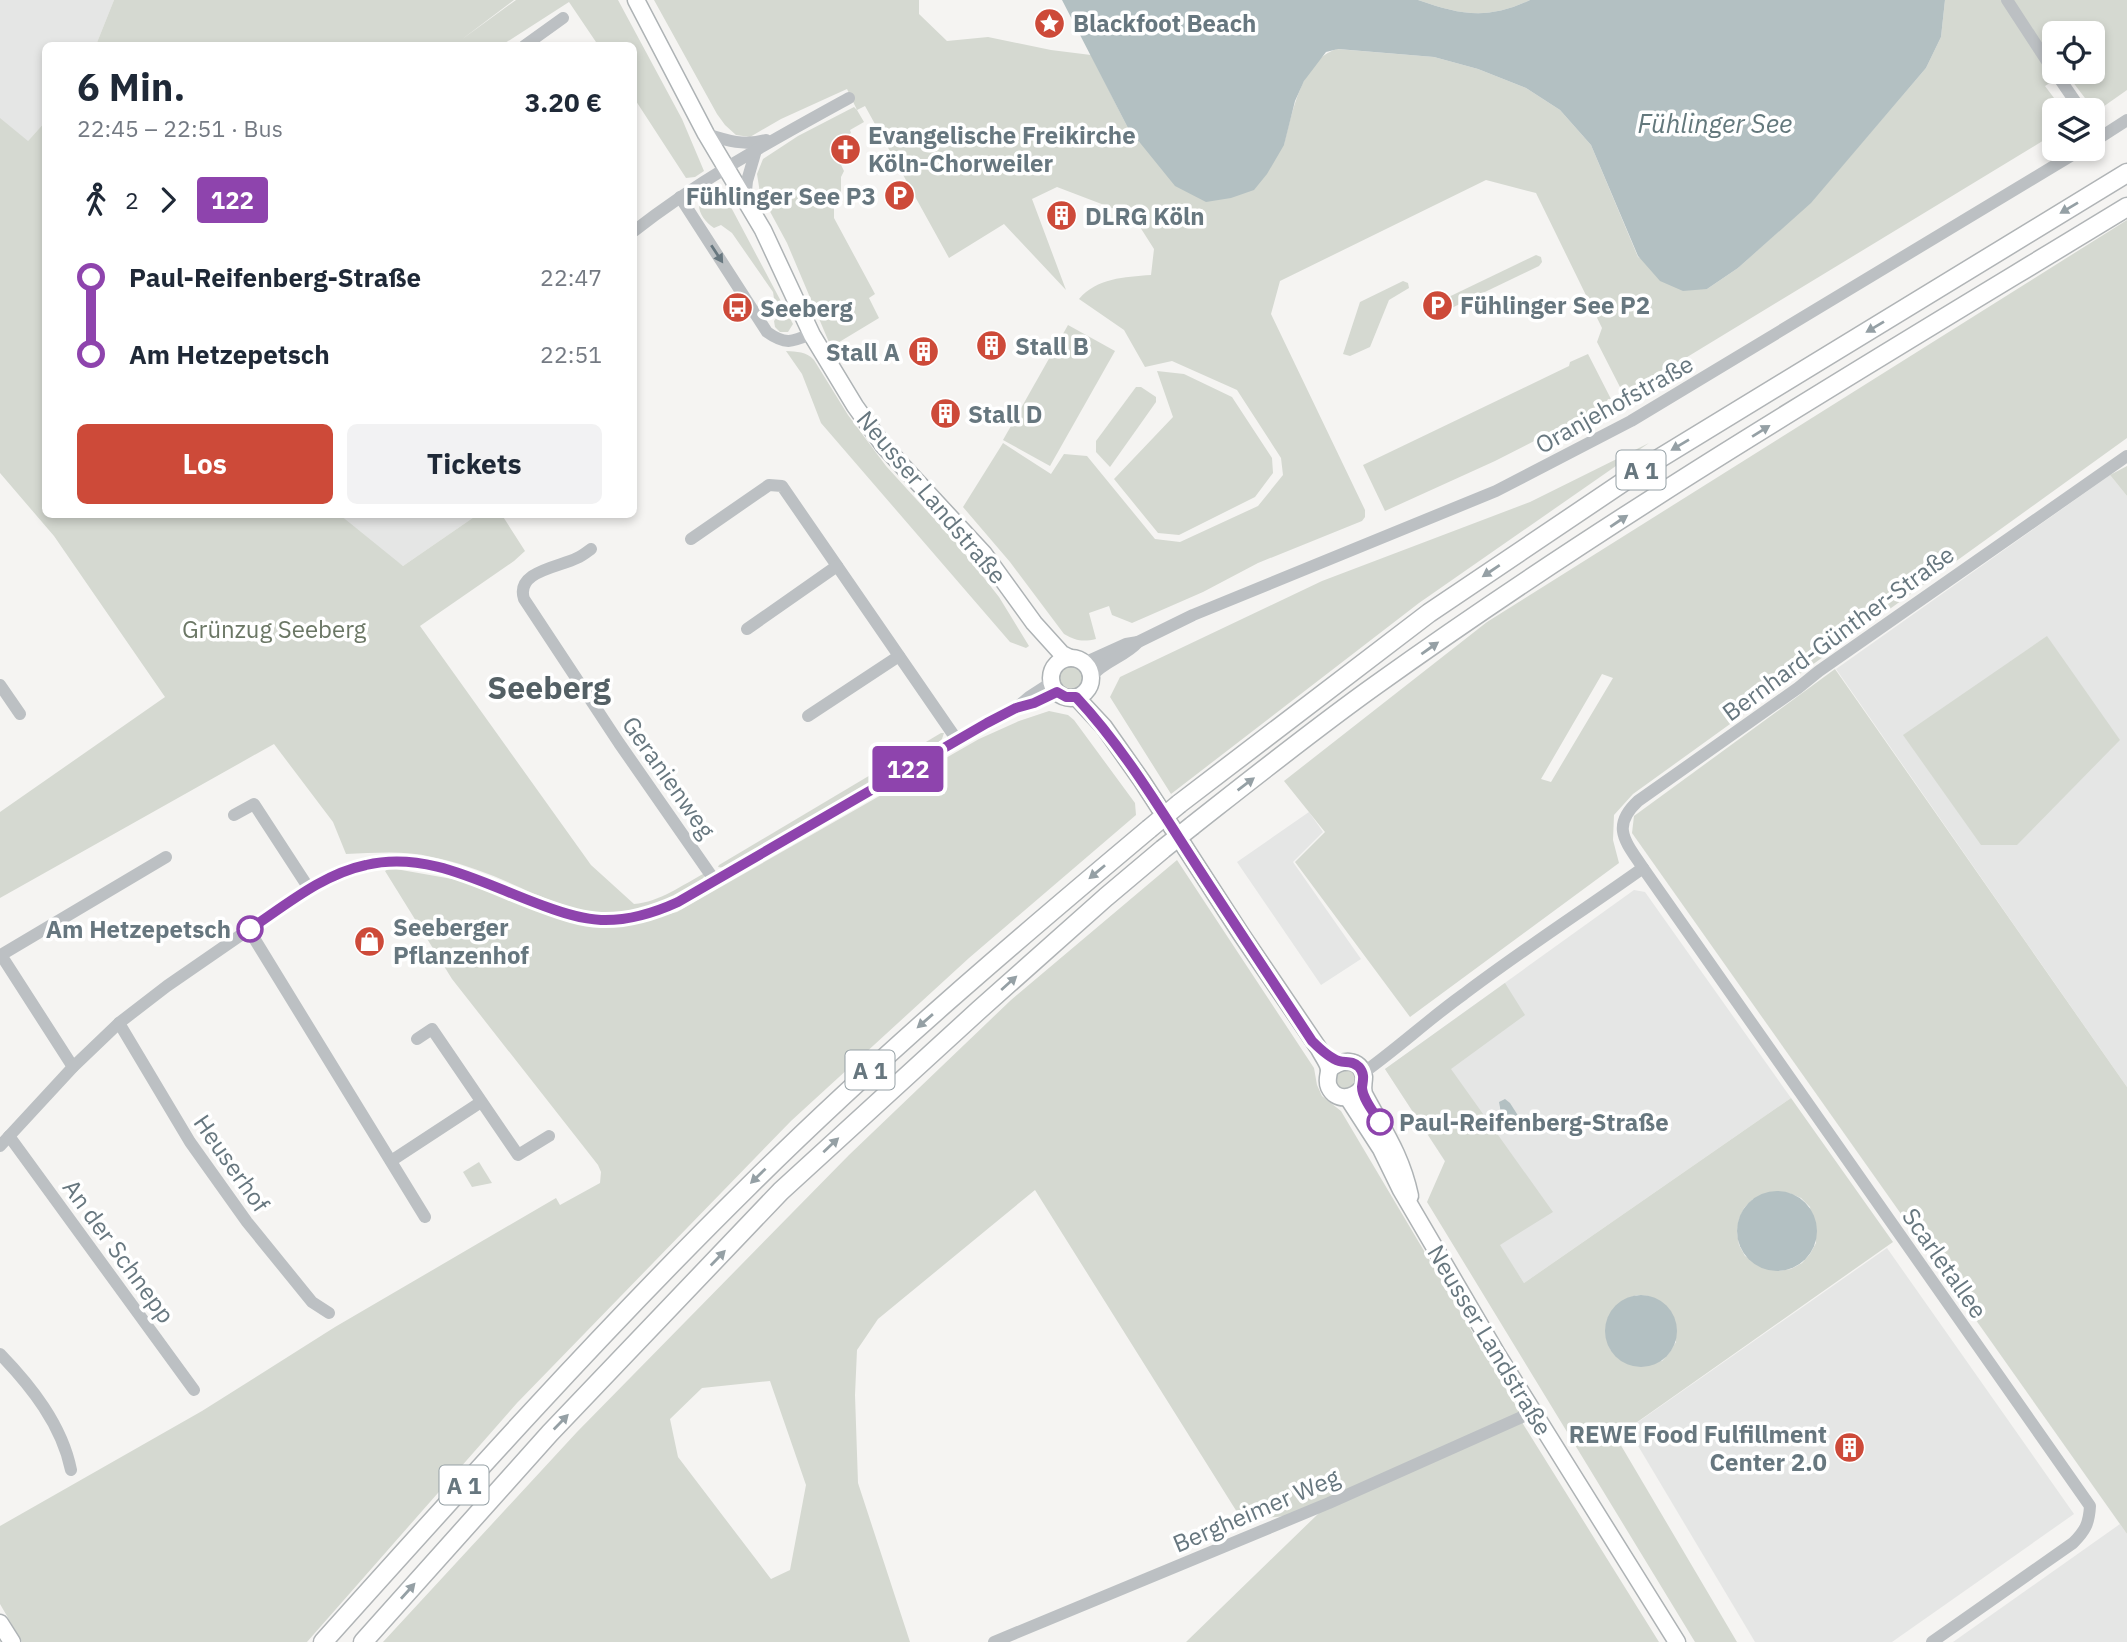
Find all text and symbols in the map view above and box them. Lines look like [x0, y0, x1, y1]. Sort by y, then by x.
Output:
place icon: Blackfoot Beach [1033, 6, 1067, 40]
place label: Blackfoot Beach [1073, 7, 1256, 39]
map controls [2042, 21, 2105, 161]
button: locate [2042, 21, 2105, 84]
text: 6 Min. [77, 62, 185, 111]
text: 3.20 € [525, 85, 602, 119]
button: layers [2042, 98, 2105, 161]
water label: Fühlinger See [1638, 106, 1792, 140]
text: 22:45 – 22:51 · Bus [77, 113, 283, 143]
place label: Evangelische Freikirche Köln-Chorweiler [868, 119, 1136, 179]
church icon: Evangelische Freikirche Köln-Chorweiler [828, 132, 862, 166]
parking icon: Fühlinger See P3 [882, 179, 916, 213]
place label: Fühlinger See P3 [686, 180, 876, 212]
icon: walk [77, 181, 115, 219]
icon: forward [149, 181, 187, 219]
text: 122 [211, 184, 254, 216]
text: 2 [125, 185, 139, 215]
building icon: DLRG Köln [1045, 199, 1079, 233]
place label: DLRG Köln [1085, 200, 1205, 232]
one-way arrow [2059, 202, 2078, 215]
one-way arrow [710, 245, 723, 264]
text: Paul-Reifenberg-Straße [129, 260, 421, 294]
text: 22:47 [540, 262, 602, 292]
parking icon: Fühlinger See P2 [1420, 288, 1454, 322]
place label: Fühlinger See P2 [1460, 289, 1650, 321]
bus stop icon: Seeberg [720, 291, 754, 325]
place label: Seeberg [760, 292, 853, 324]
one-way arrow [1865, 321, 1884, 333]
building icon: Stall B [975, 329, 1009, 363]
place label: Stall B [1015, 330, 1089, 362]
building icon: Stall A [906, 335, 940, 369]
place label: Stall A [826, 336, 900, 368]
text: Am Hetzepetsch [129, 337, 330, 371]
text: 22:51 [540, 339, 602, 369]
street label: Oranjehofstraße [1529, 347, 1699, 461]
building icon: Stall D [928, 397, 962, 431]
place label: Stall D [968, 398, 1042, 430]
street label: Neusser Landstraße [850, 404, 1014, 590]
button: Los [77, 424, 333, 504]
button: Tickets [347, 424, 602, 504]
one-way arrow [1751, 424, 1770, 437]
one-way arrow [1671, 439, 1690, 452]
road number: A 1 [1616, 450, 1666, 490]
one-way arrow [1609, 515, 1629, 528]
street label: Bernhard-Günther-Straße [1716, 538, 1960, 728]
one-way arrow [1482, 564, 1500, 578]
park label: Grünzug Seeberg [182, 613, 366, 645]
one-way arrow [1421, 641, 1439, 655]
district label: Seeberg [487, 666, 611, 708]
street label: Geranienweg [615, 710, 723, 845]
line badge: 122 [868, 746, 948, 792]
text: 122 [886, 753, 930, 785]
one-way arrow [1237, 777, 1255, 791]
one-way arrow [1088, 865, 1106, 880]
place label: Seeberger Pflanzenhof [393, 911, 529, 971]
place label: Am Hetzepetsch [46, 913, 231, 945]
marker: Am Hetzepetsch [237, 916, 263, 942]
shop icon: Seeberger Pflanzenhof [353, 924, 387, 958]
one-way arrow [1000, 976, 1017, 992]
one-way arrow [916, 1013, 933, 1028]
road number: A 1 [846, 1050, 894, 1090]
place label: Paul-Reifenberg-Straße [1399, 1106, 1669, 1138]
street label: Heuserhof [187, 1108, 277, 1218]
marker: Paul-Reifenberg-Straße [1367, 1109, 1393, 1135]
one-way arrow [822, 1137, 840, 1153]
one-way arrow [750, 1168, 767, 1185]
street label: An der Schnepp [56, 1173, 182, 1329]
street label: Scarletallee [1895, 1201, 1995, 1325]
street label: Neusser Landstraße [1420, 1239, 1560, 1441]
one-way arrow [709, 1249, 726, 1266]
one-way arrow [552, 1414, 568, 1431]
place label: REWE Food Fulfillment Center 2.0 [1569, 1418, 1827, 1478]
building icon: REWE Food Fulfillment Center 2.0 [1833, 1431, 1867, 1465]
street label: Bergheimer Weg [1168, 1460, 1345, 1560]
road number: A 1 [440, 1466, 489, 1504]
one-way arrow [400, 1583, 416, 1600]

